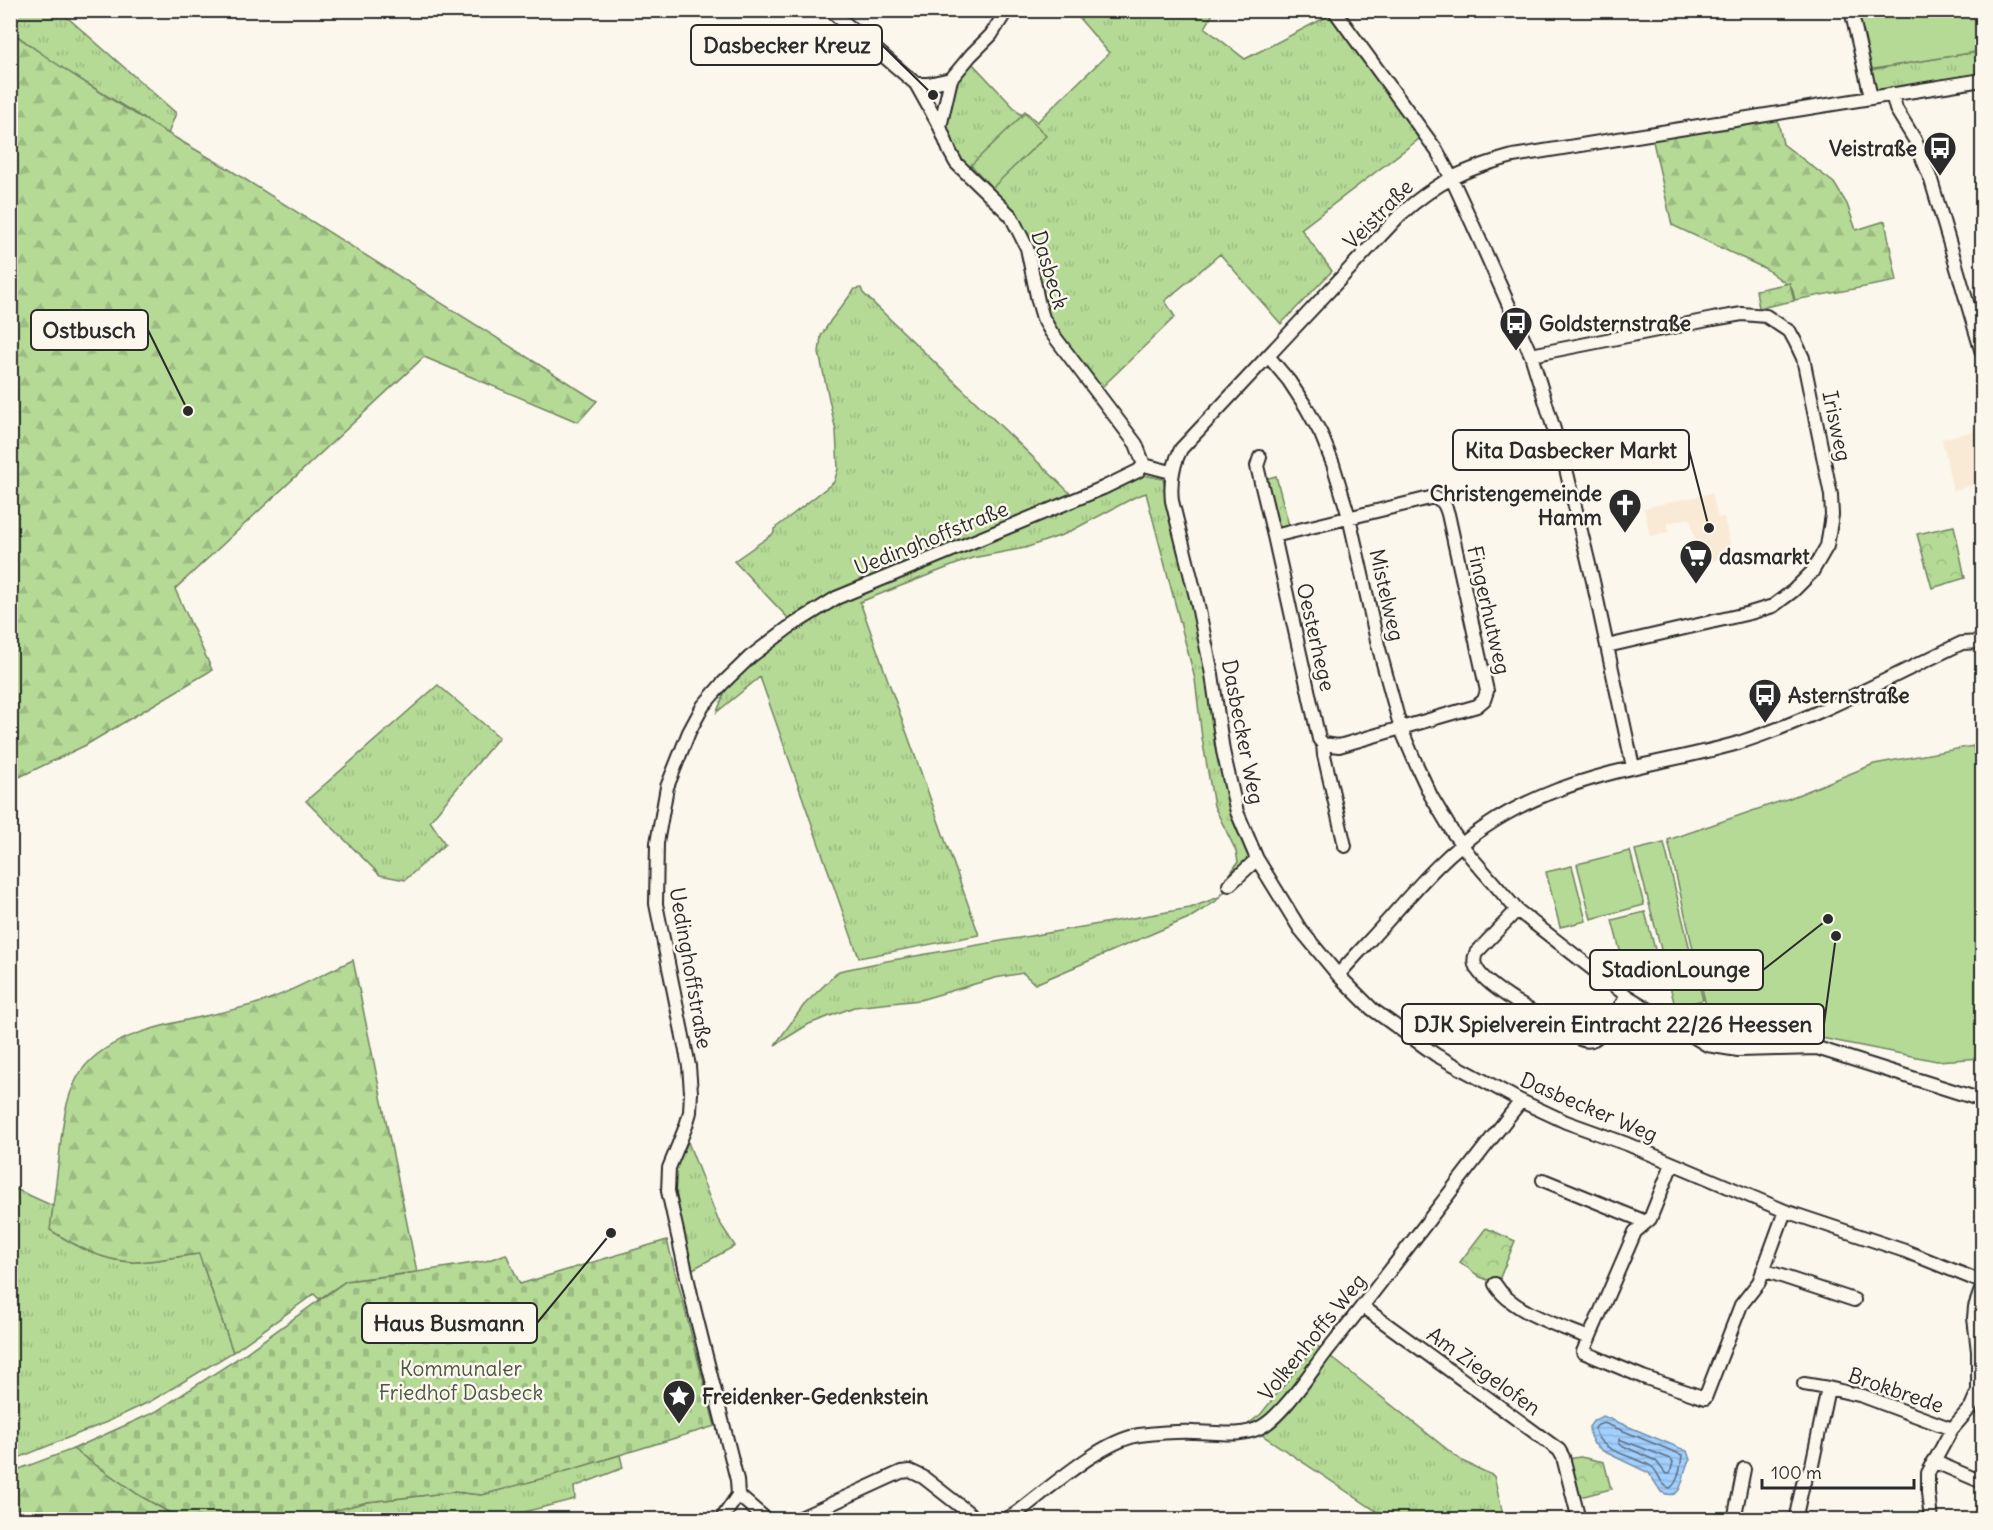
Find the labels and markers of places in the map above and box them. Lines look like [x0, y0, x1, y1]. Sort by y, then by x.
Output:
callout: Dasbecker Kreuz [691, 25, 882, 65]
bus stop icon: Veistraße [1922, 130, 1958, 177]
place label: Veistraße [1829, 135, 1917, 162]
bus stop icon: Goldsternstraße [1498, 305, 1534, 352]
callout: Ostbusch [31, 310, 148, 350]
place label: Goldsternstraße [1539, 310, 1691, 337]
callout: Kita Dasbecker Markt [1453, 430, 1689, 470]
place label: Christengemeinde Hamm [1430, 480, 1603, 531]
church icon: Christengemeinde Hamm [1607, 487, 1643, 534]
supermarket icon: dasmarkt [1678, 538, 1714, 585]
place label: dasmarkt [1719, 543, 1811, 570]
bus stop icon: Asternstraße [1747, 677, 1783, 724]
place label: Asternstraße [1788, 682, 1910, 709]
callout: StadionLounge [1590, 950, 1763, 990]
callout: DJK Spielverein Eintracht 22/26 Heessen [1402, 1004, 1824, 1044]
callout: Haus Busmann [362, 1303, 537, 1343]
place icon: Freidenker-Gedenkstein [661, 1378, 697, 1425]
place label: Freidenker-Gedenkstein [702, 1383, 928, 1410]

